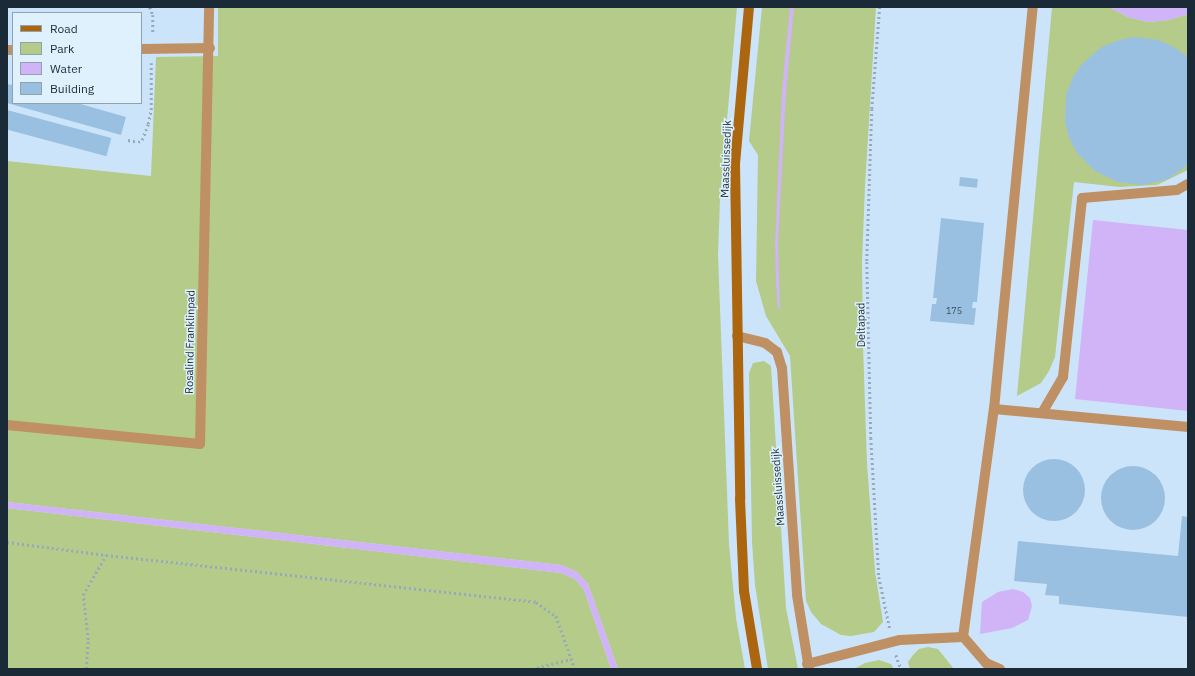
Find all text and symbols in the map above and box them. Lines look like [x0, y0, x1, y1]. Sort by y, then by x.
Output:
legend [12, 12, 142, 104]
text: Road [50, 21, 78, 36]
text: Park [50, 41, 74, 56]
text: Water [50, 61, 82, 76]
text: Building [50, 81, 94, 96]
street label: Maassluissedijk [718, 120, 734, 198]
street label: Rosalind Franklinpad [182, 290, 198, 394]
street label: Deltapad [854, 303, 868, 347]
house number: 175 [946, 306, 962, 316]
street label: Maassluissedijk [769, 448, 787, 526]

